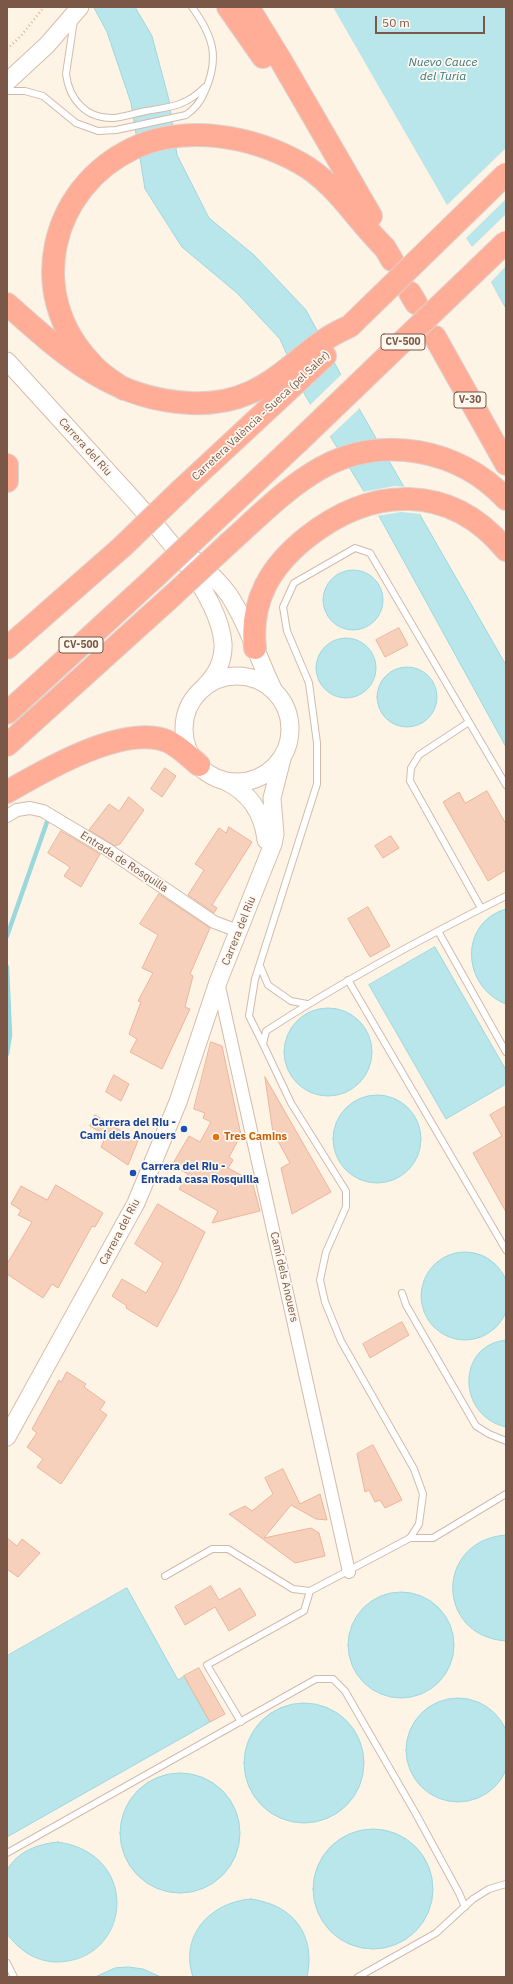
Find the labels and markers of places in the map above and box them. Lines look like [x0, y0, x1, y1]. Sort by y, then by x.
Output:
place label: Carrera del Riu - Camí dels Anouers [80, 1116, 176, 1142]
marker: Carrera del Riu - Camí dels Anouers [179, 1124, 189, 1134]
place label: Tres Camins [224, 1130, 287, 1144]
marker: Tres Camins [211, 1132, 221, 1142]
place label: Carrera del Riu - Entrada casa Rosquilla [141, 1160, 259, 1186]
marker: Carrera del Riu - Entrada casa Rosquilla [128, 1168, 138, 1178]

